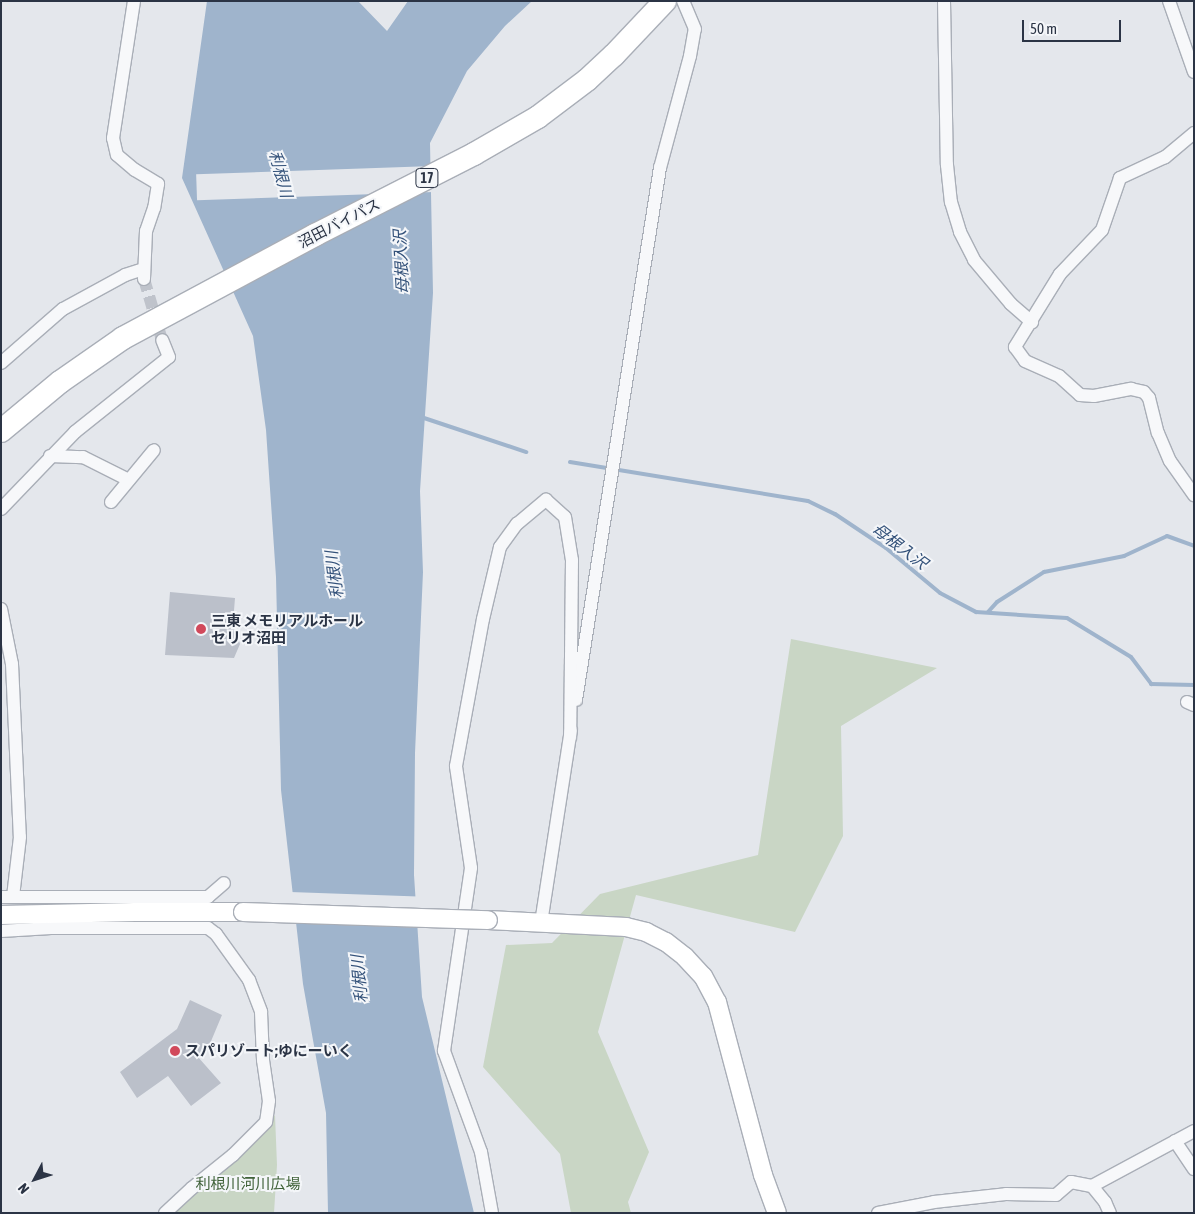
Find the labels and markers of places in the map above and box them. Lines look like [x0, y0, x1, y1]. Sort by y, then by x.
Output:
place label: 三東 メモリアルホール セリオ沼田 [211, 611, 363, 646]
marker: 三東 メモリアルホール セリオ沼田 [195, 623, 207, 635]
place label: スパリゾート;ゆにーいく [185, 1042, 353, 1060]
marker: スパリゾート;ゆにーいく [169, 1045, 181, 1057]

